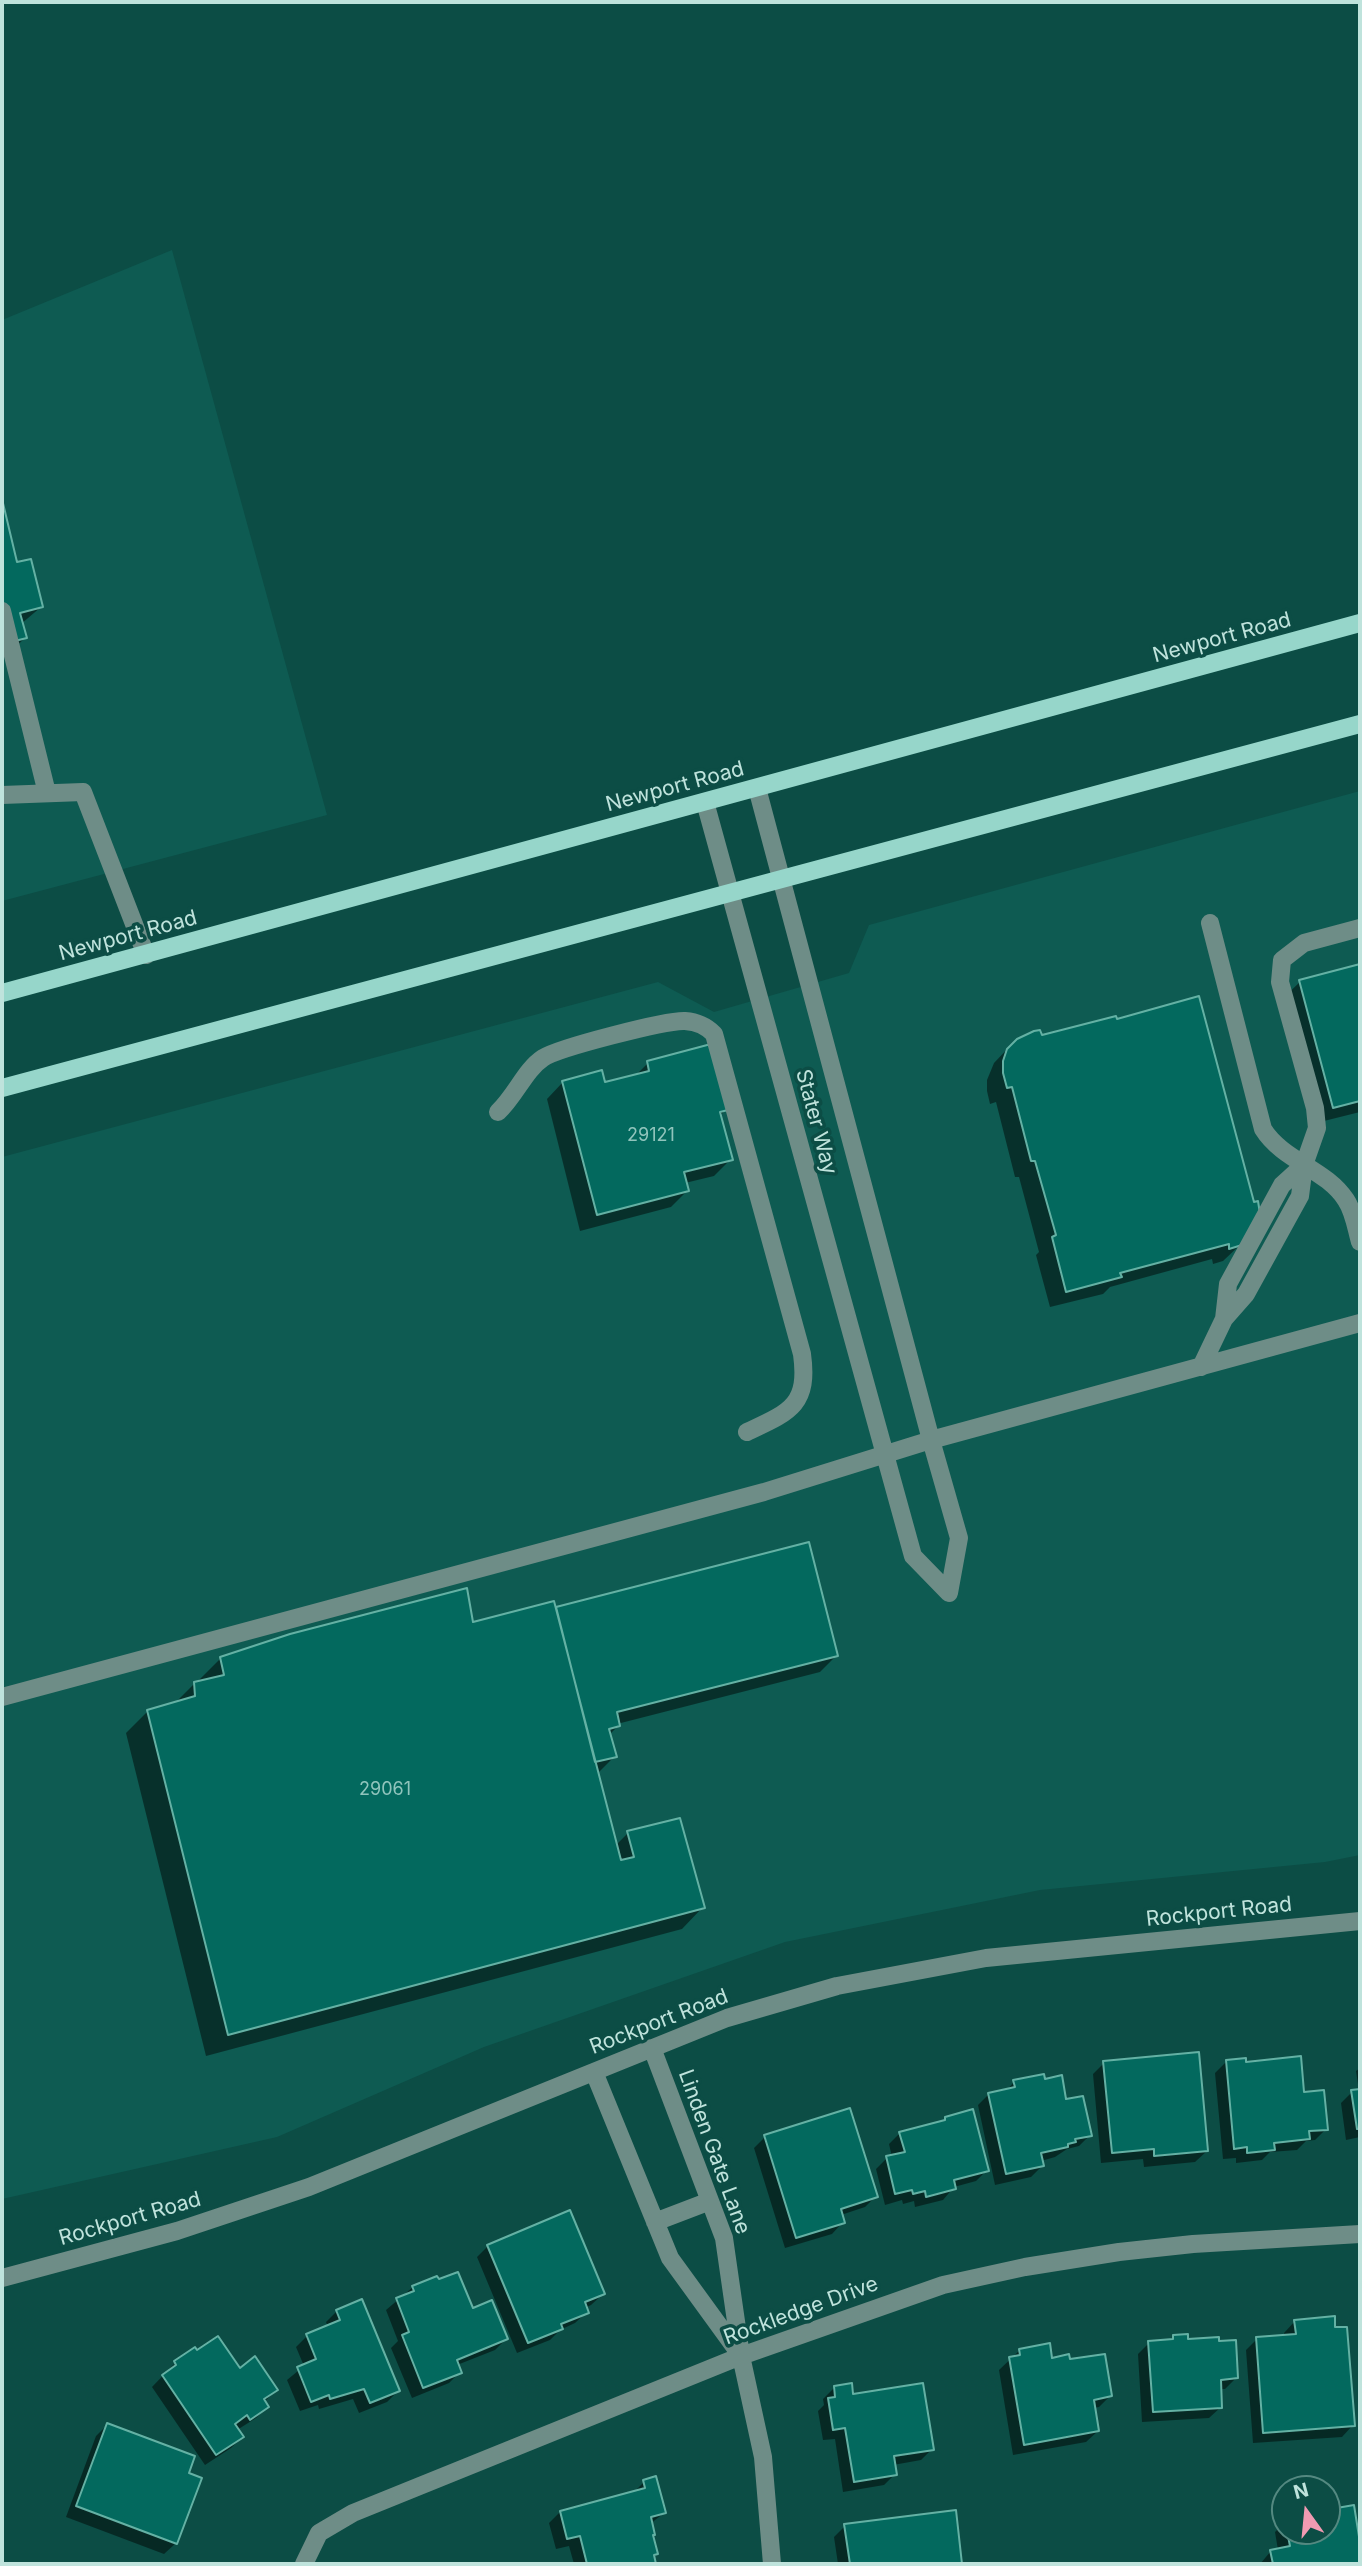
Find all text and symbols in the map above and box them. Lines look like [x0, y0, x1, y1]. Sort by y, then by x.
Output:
street label: Newport Road [1150, 607, 1294, 669]
street label: Newport Road [603, 756, 747, 818]
street label: Newport Road [56, 905, 200, 967]
street label: Stater Way [790, 1067, 842, 1177]
house number: 29121 [627, 1125, 675, 1147]
house number: 29061 [359, 1779, 411, 1801]
street label: Rockport Road [1145, 1892, 1293, 1932]
street label: Rockport Road [586, 1984, 732, 2060]
street label: Linden Gate Lane [673, 2066, 755, 2238]
street label: Rockport Road [56, 2187, 204, 2251]
street label: Rockledge Drive [720, 2271, 882, 2351]
north arrow [1271, 2475, 1341, 2545]
text: N [1291, 2478, 1311, 2504]

